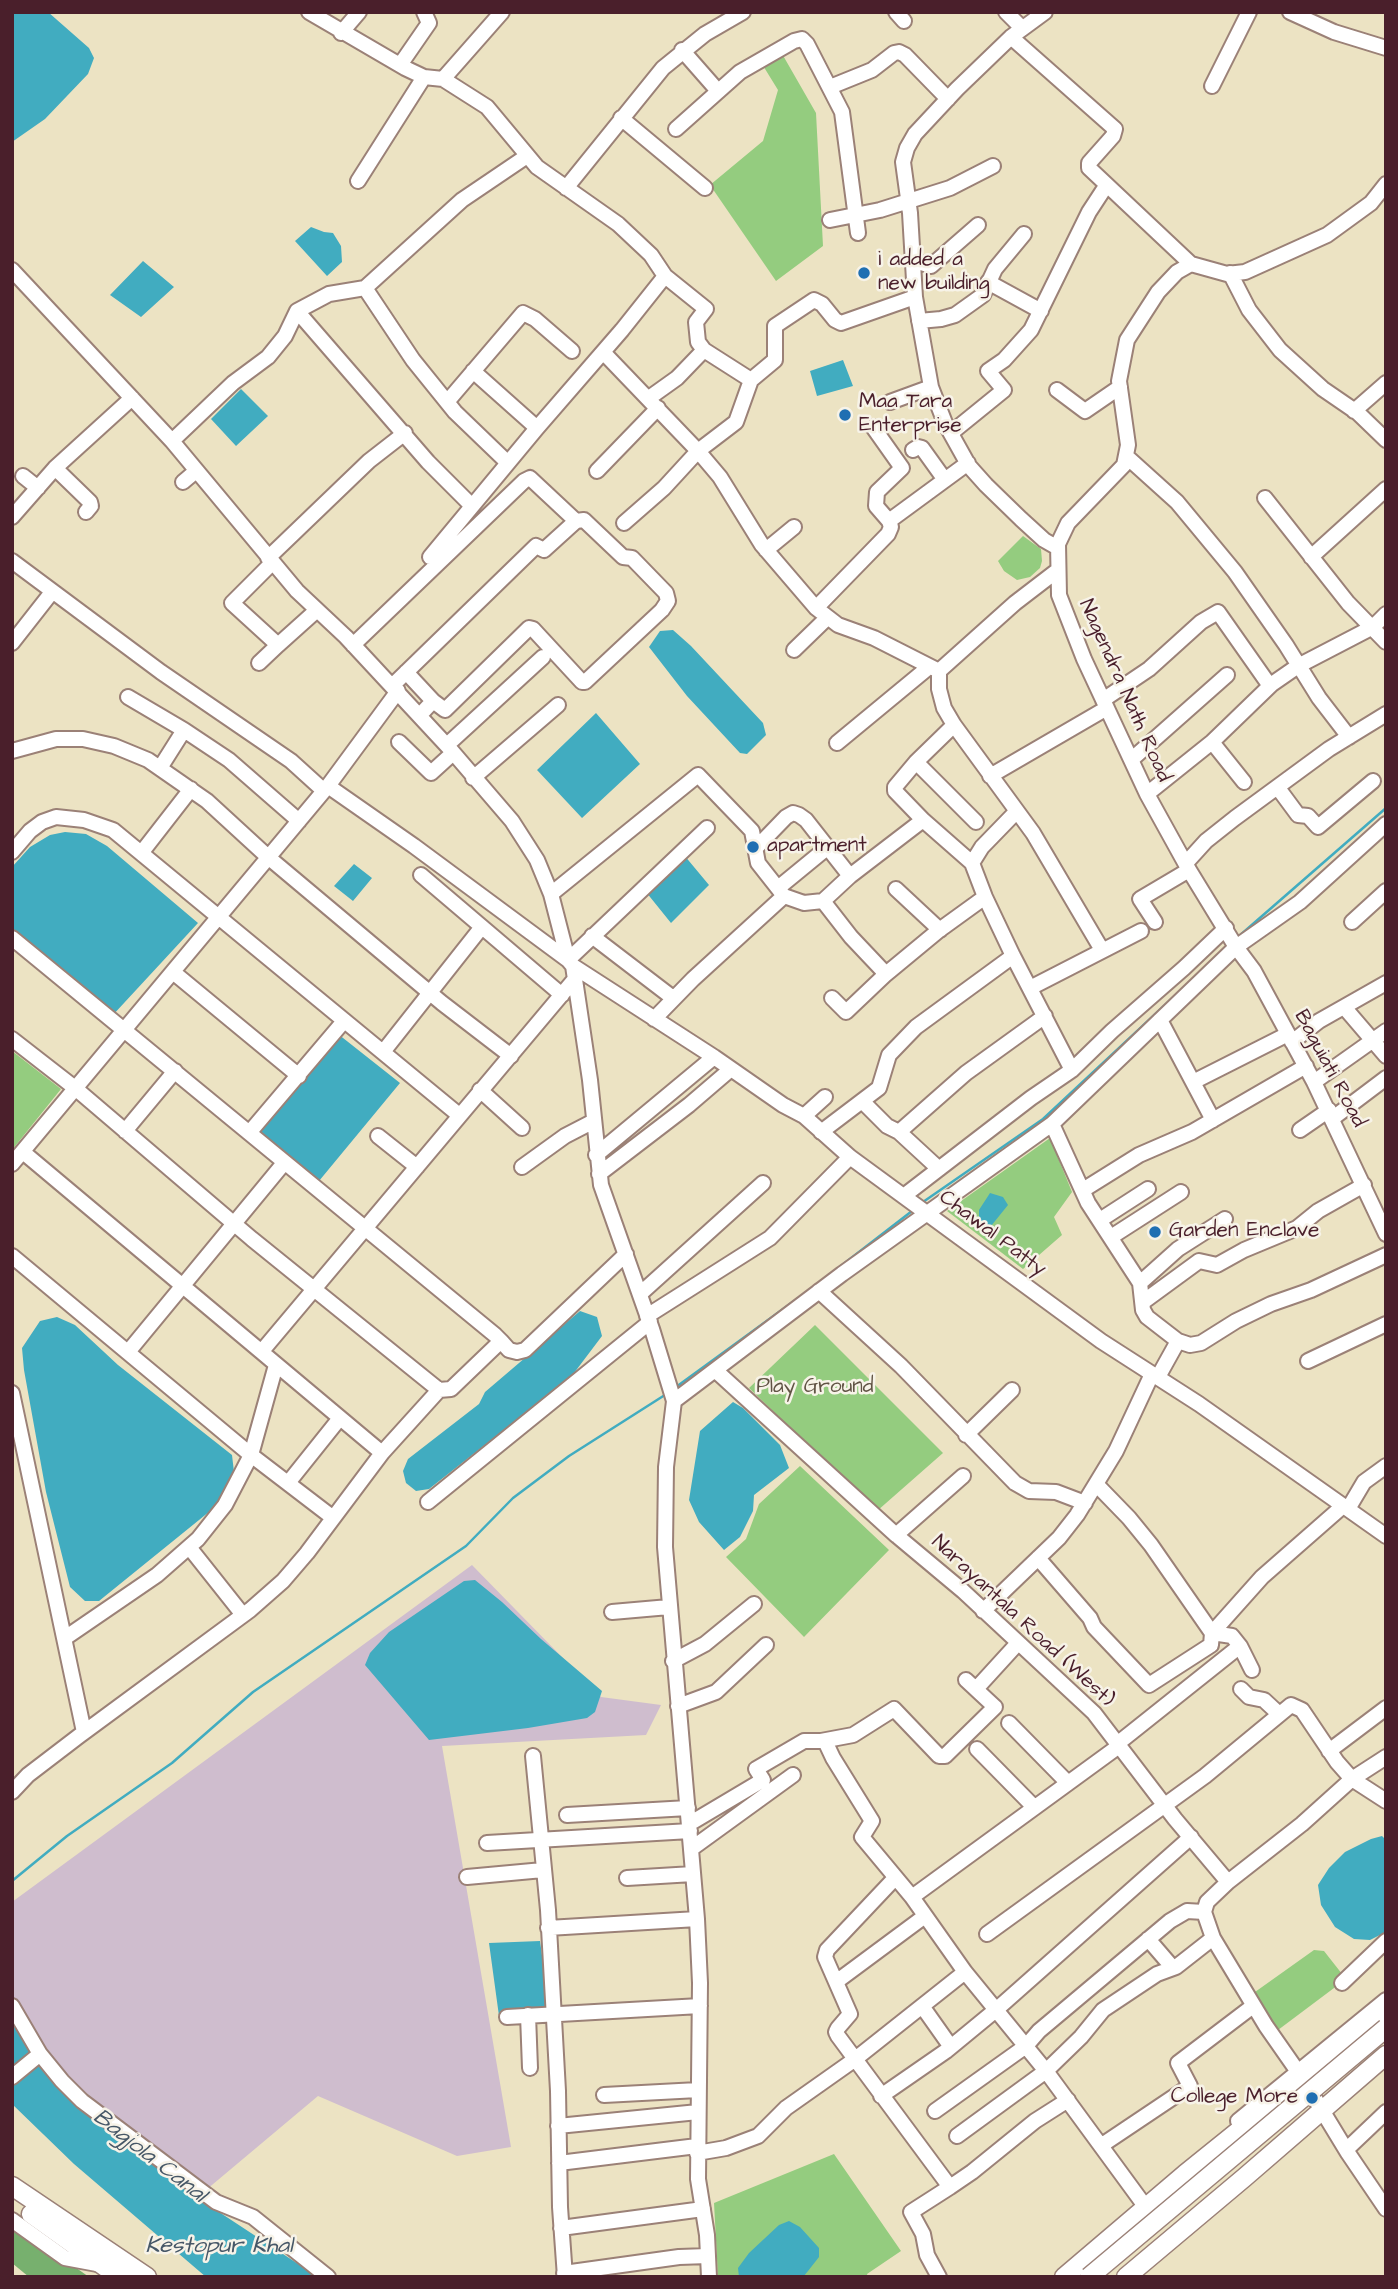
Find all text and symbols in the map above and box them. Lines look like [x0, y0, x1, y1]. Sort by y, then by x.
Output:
place label: i added a new building [878, 248, 989, 298]
marker: i added a new building [856, 265, 872, 281]
place label: Maa Tara Enterprise [859, 390, 962, 440]
marker: Maa Tara Enterprise [837, 407, 853, 423]
street label: Nagendra Nath Road [1072, 596, 1176, 786]
place label: apartment [767, 834, 867, 860]
marker: apartment [745, 839, 761, 855]
street label: Baguiati Road [1288, 1006, 1370, 1132]
street label: Chawal Patty [933, 1185, 1051, 1283]
place label: Garden Enclave [1169, 1219, 1319, 1245]
marker: Garden Enclave [1147, 1224, 1163, 1240]
park label: Play Ground [756, 1375, 874, 1401]
street label: Narayantala Road (West) [925, 1531, 1119, 1713]
place label: College More [1171, 2085, 1298, 2111]
marker: College More [1304, 2090, 1320, 2106]
water label: Bagjola Canal [87, 2104, 211, 2210]
water label: Kestopur Khal [145, 2233, 293, 2261]

